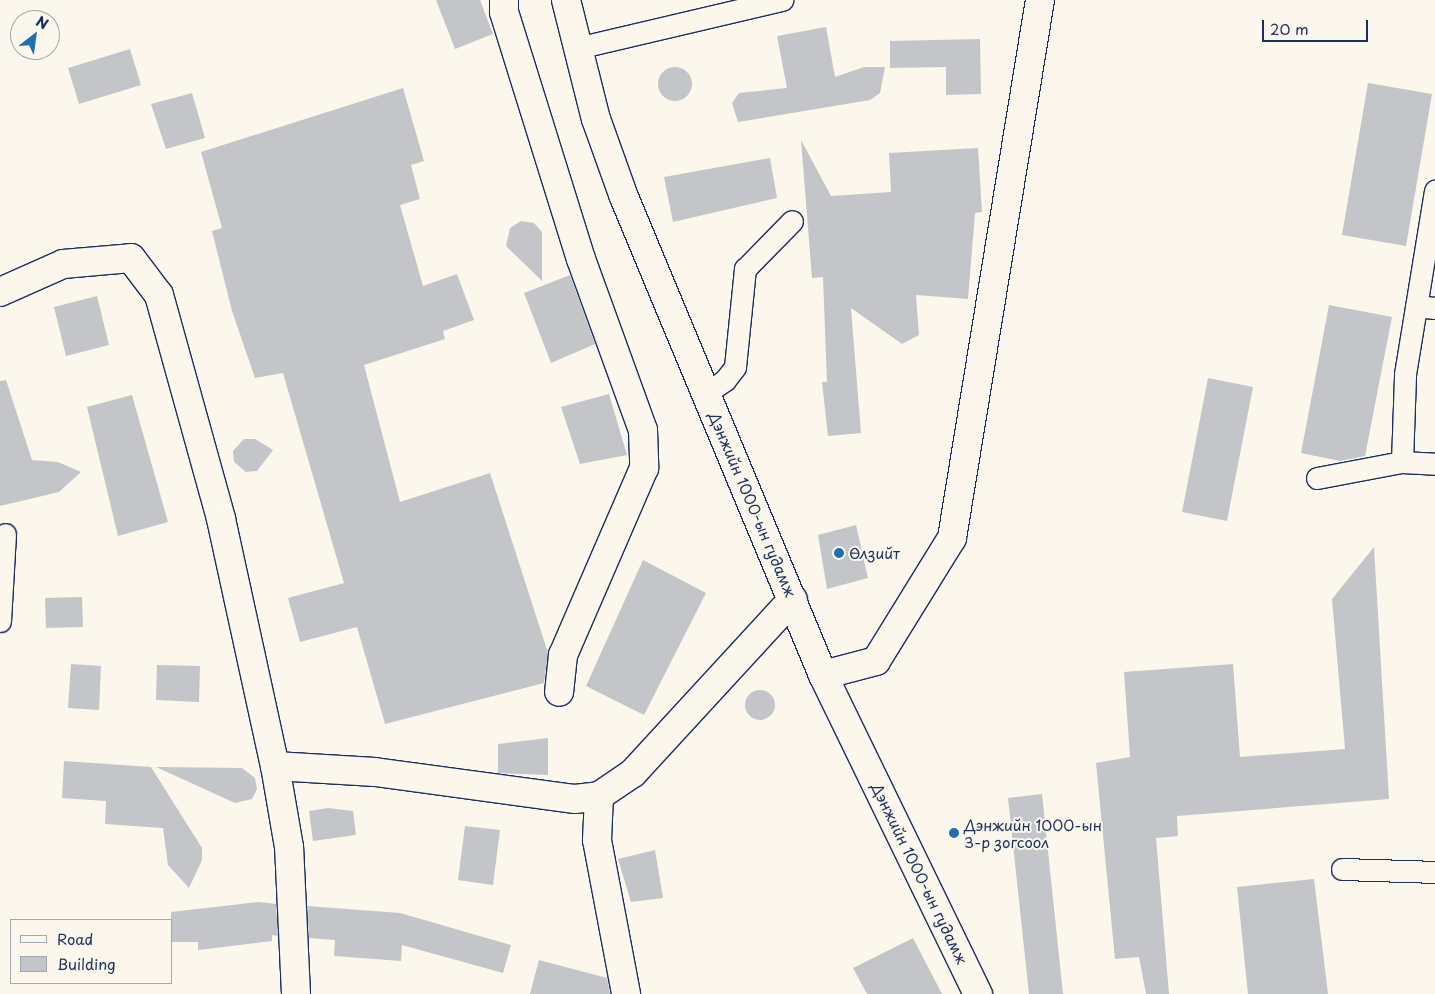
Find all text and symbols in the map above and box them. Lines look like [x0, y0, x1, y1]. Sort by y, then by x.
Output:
north arrow [10, 10, 60, 60]
scale bar [1265, 10, 1371, 42]
text: N [32, 11, 52, 34]
text: 20 m [1270, 17, 1309, 40]
street label: Дэнжийн 1000-ын гудамж [706, 409, 800, 599]
place label: Өлзийт [849, 544, 900, 562]
marker: Өлзийт [833, 547, 845, 559]
street label: Дэнжийн 1000-ын гудамж [868, 780, 972, 966]
place label: Дэнжийн 1000-ын 3-р зогсоол [964, 815, 1102, 850]
marker: Дэнжийн 1000-ын 3-р зогсоол [948, 827, 960, 839]
legend [10, 919, 172, 984]
text: Road [57, 927, 93, 950]
text: Building [57, 952, 116, 975]

